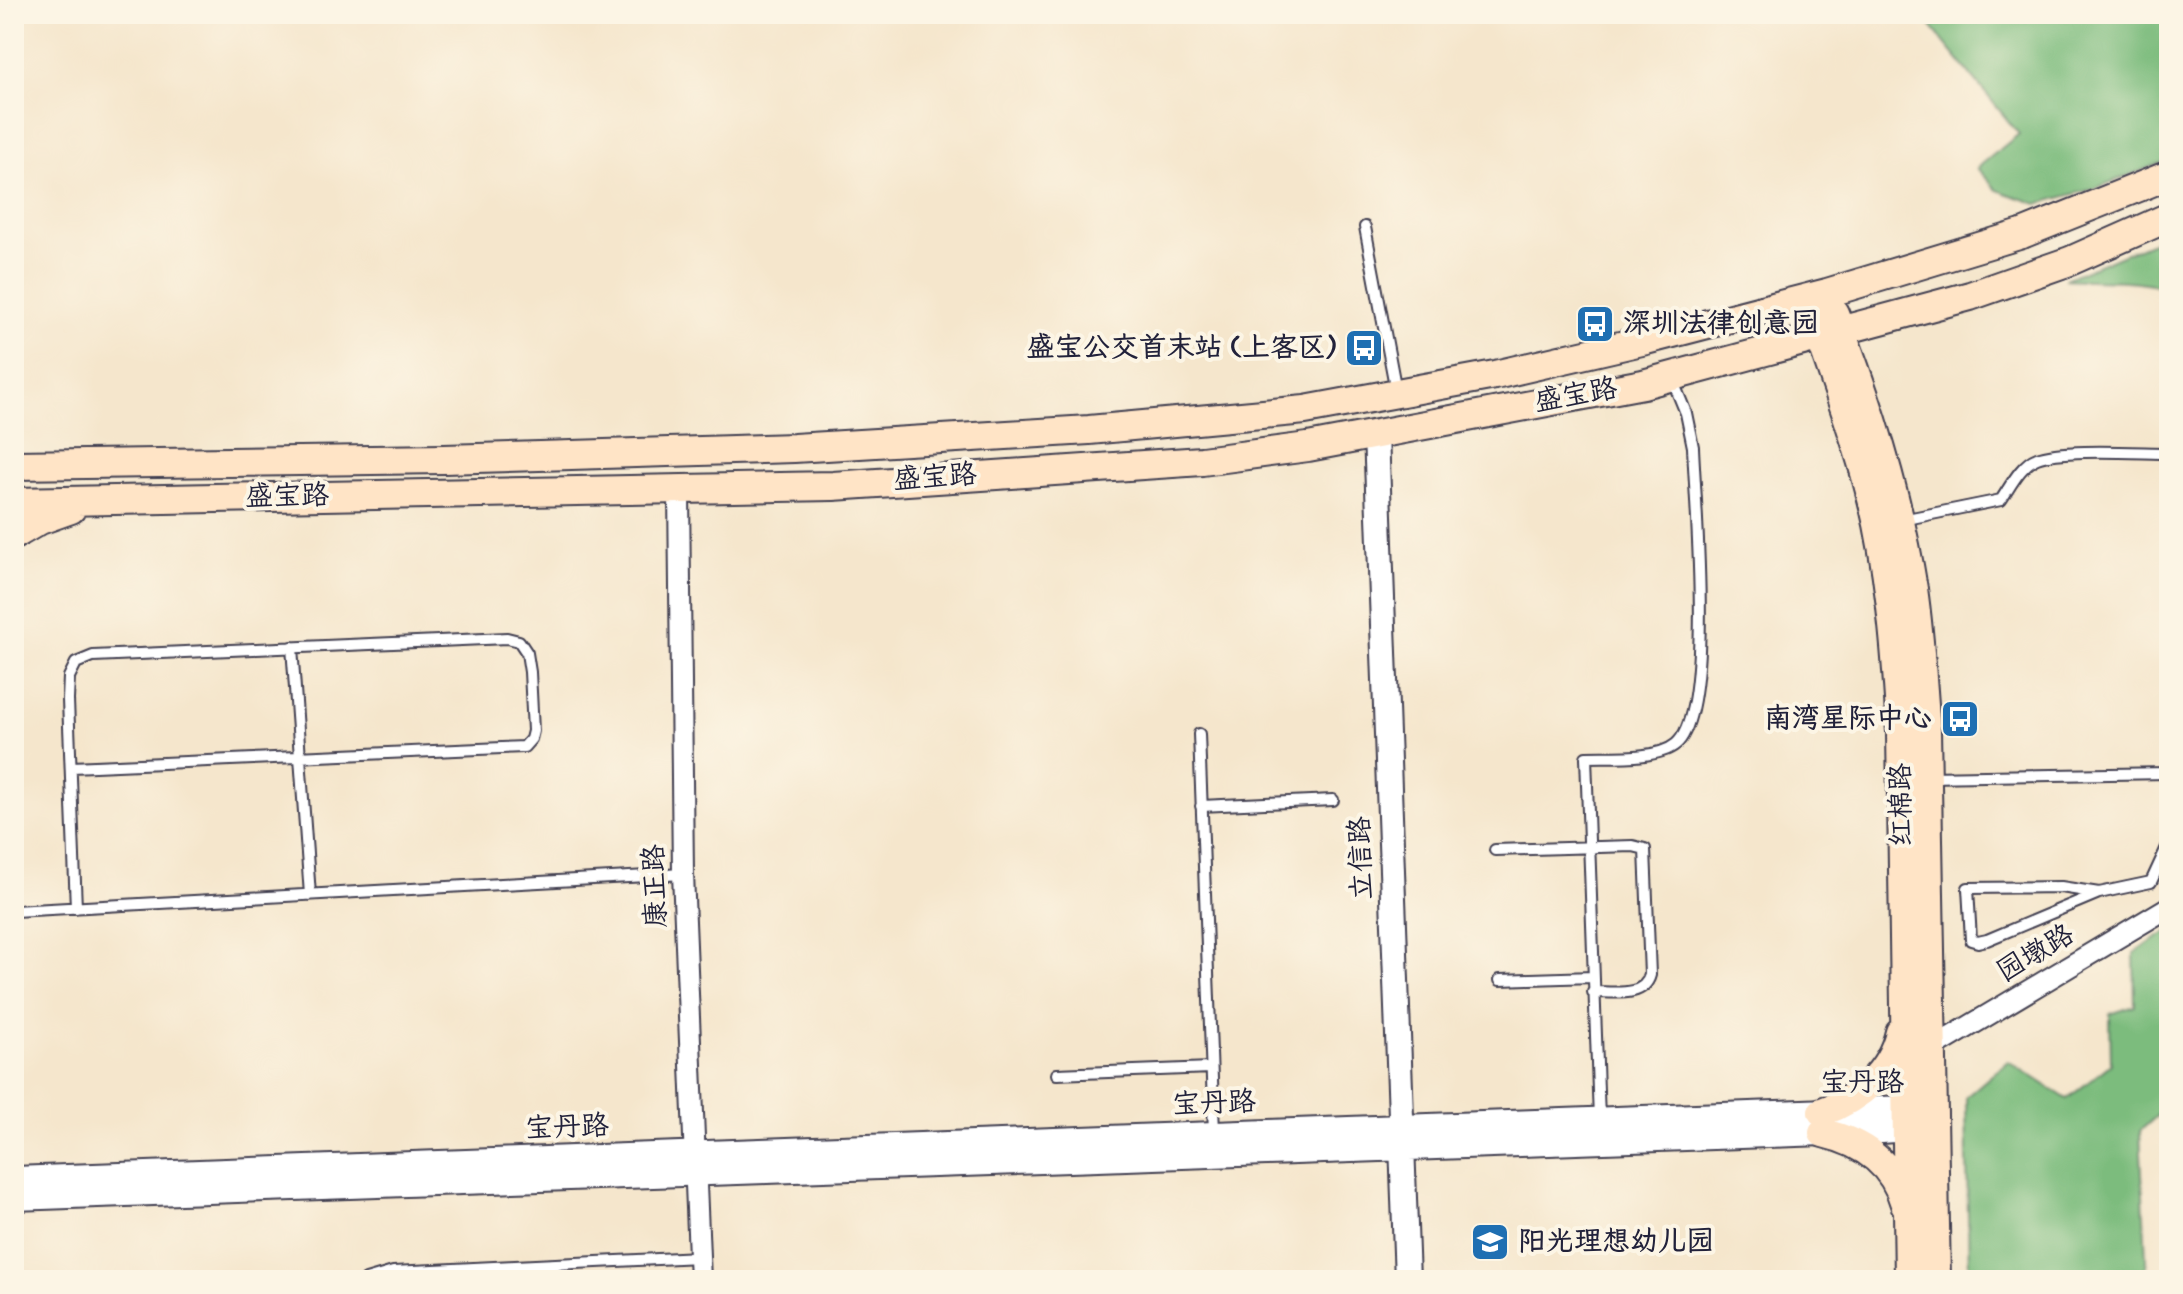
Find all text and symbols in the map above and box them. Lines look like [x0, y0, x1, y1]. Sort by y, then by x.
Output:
bus stop icon: 深圳法律创意园 [1574, 303, 1616, 345]
place label: 深圳法律创意园 [1623, 306, 1819, 343]
bus stop icon: 盛宝公交首末站 (上客区) [1343, 327, 1385, 369]
place label: 盛宝公交首末站 (上客区) [1026, 330, 1336, 367]
street label: 盛宝路 [1531, 370, 1621, 422]
street label: 盛宝路 [892, 457, 978, 499]
street label: 盛宝路 [245, 478, 329, 516]
bus stop icon: 南湾星际中心 [1939, 698, 1981, 740]
place label: 南湾星际中心 [1764, 701, 1932, 738]
street label: 红棉路 [1883, 763, 1921, 847]
street label: 立信路 [1342, 815, 1382, 901]
street label: 康正路 [636, 843, 676, 929]
street label: 园墩路 [1990, 917, 2082, 991]
street label: 宝丹路 [1820, 1065, 1904, 1102]
street label: 宝丹路 [1171, 1084, 1257, 1124]
street label: 宝丹路 [524, 1108, 610, 1148]
school or university icon: 阳光理想幼儿园 [1469, 1221, 1511, 1263]
place label: 阳光理想幼儿园 [1518, 1224, 1714, 1261]

